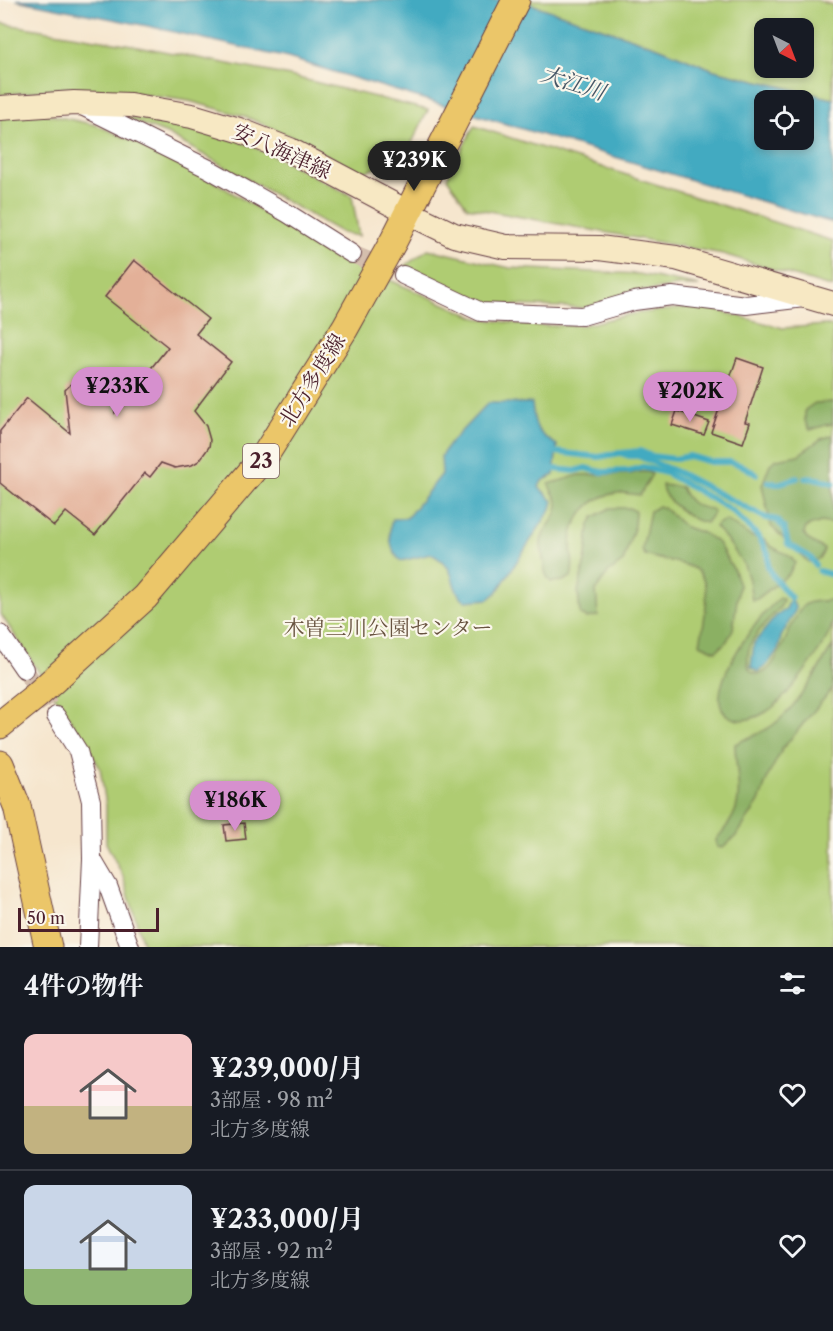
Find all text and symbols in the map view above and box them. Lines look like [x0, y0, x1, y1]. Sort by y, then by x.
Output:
north arrow [754, 18, 814, 78]
map controls [754, 18, 814, 150]
water label: 大江川 [537, 60, 610, 107]
button: locate [754, 90, 814, 150]
street label: 安八海津線 [229, 118, 335, 184]
pin: ¥239K [372, 141, 456, 192]
text: ¥239K [382, 148, 446, 172]
street label: 北方多度線 [274, 329, 350, 431]
pin: ¥233K [75, 367, 159, 418]
pin: ¥202K [648, 372, 732, 423]
text: ¥233K [85, 374, 149, 398]
text: ¥202K [657, 379, 723, 403]
road number: 23 [243, 444, 279, 478]
park label: 木曽三川公園センター [283, 615, 493, 640]
pin: ¥186K [193, 781, 277, 832]
text: ¥186K [204, 788, 266, 812]
scale bar [18, 905, 159, 932]
text: 50 m [27, 908, 65, 928]
icon: filters [776, 967, 809, 1000]
text: 4件の物件 [24, 970, 143, 1002]
text: ¥239,000/月 [210, 1052, 364, 1084]
icon: home [72, 1058, 144, 1130]
icon: heart [776, 1078, 809, 1111]
text: 3部屋 · 98 m² [210, 1088, 333, 1112]
text: 北方多度線 [210, 1117, 310, 1141]
text: ¥233,000/月 [210, 1203, 364, 1235]
icon: home [72, 1209, 144, 1281]
icon: heart [776, 1229, 809, 1262]
text: 3部屋 · 92 m² [210, 1239, 333, 1263]
text: 北方多度線 [210, 1268, 310, 1292]

